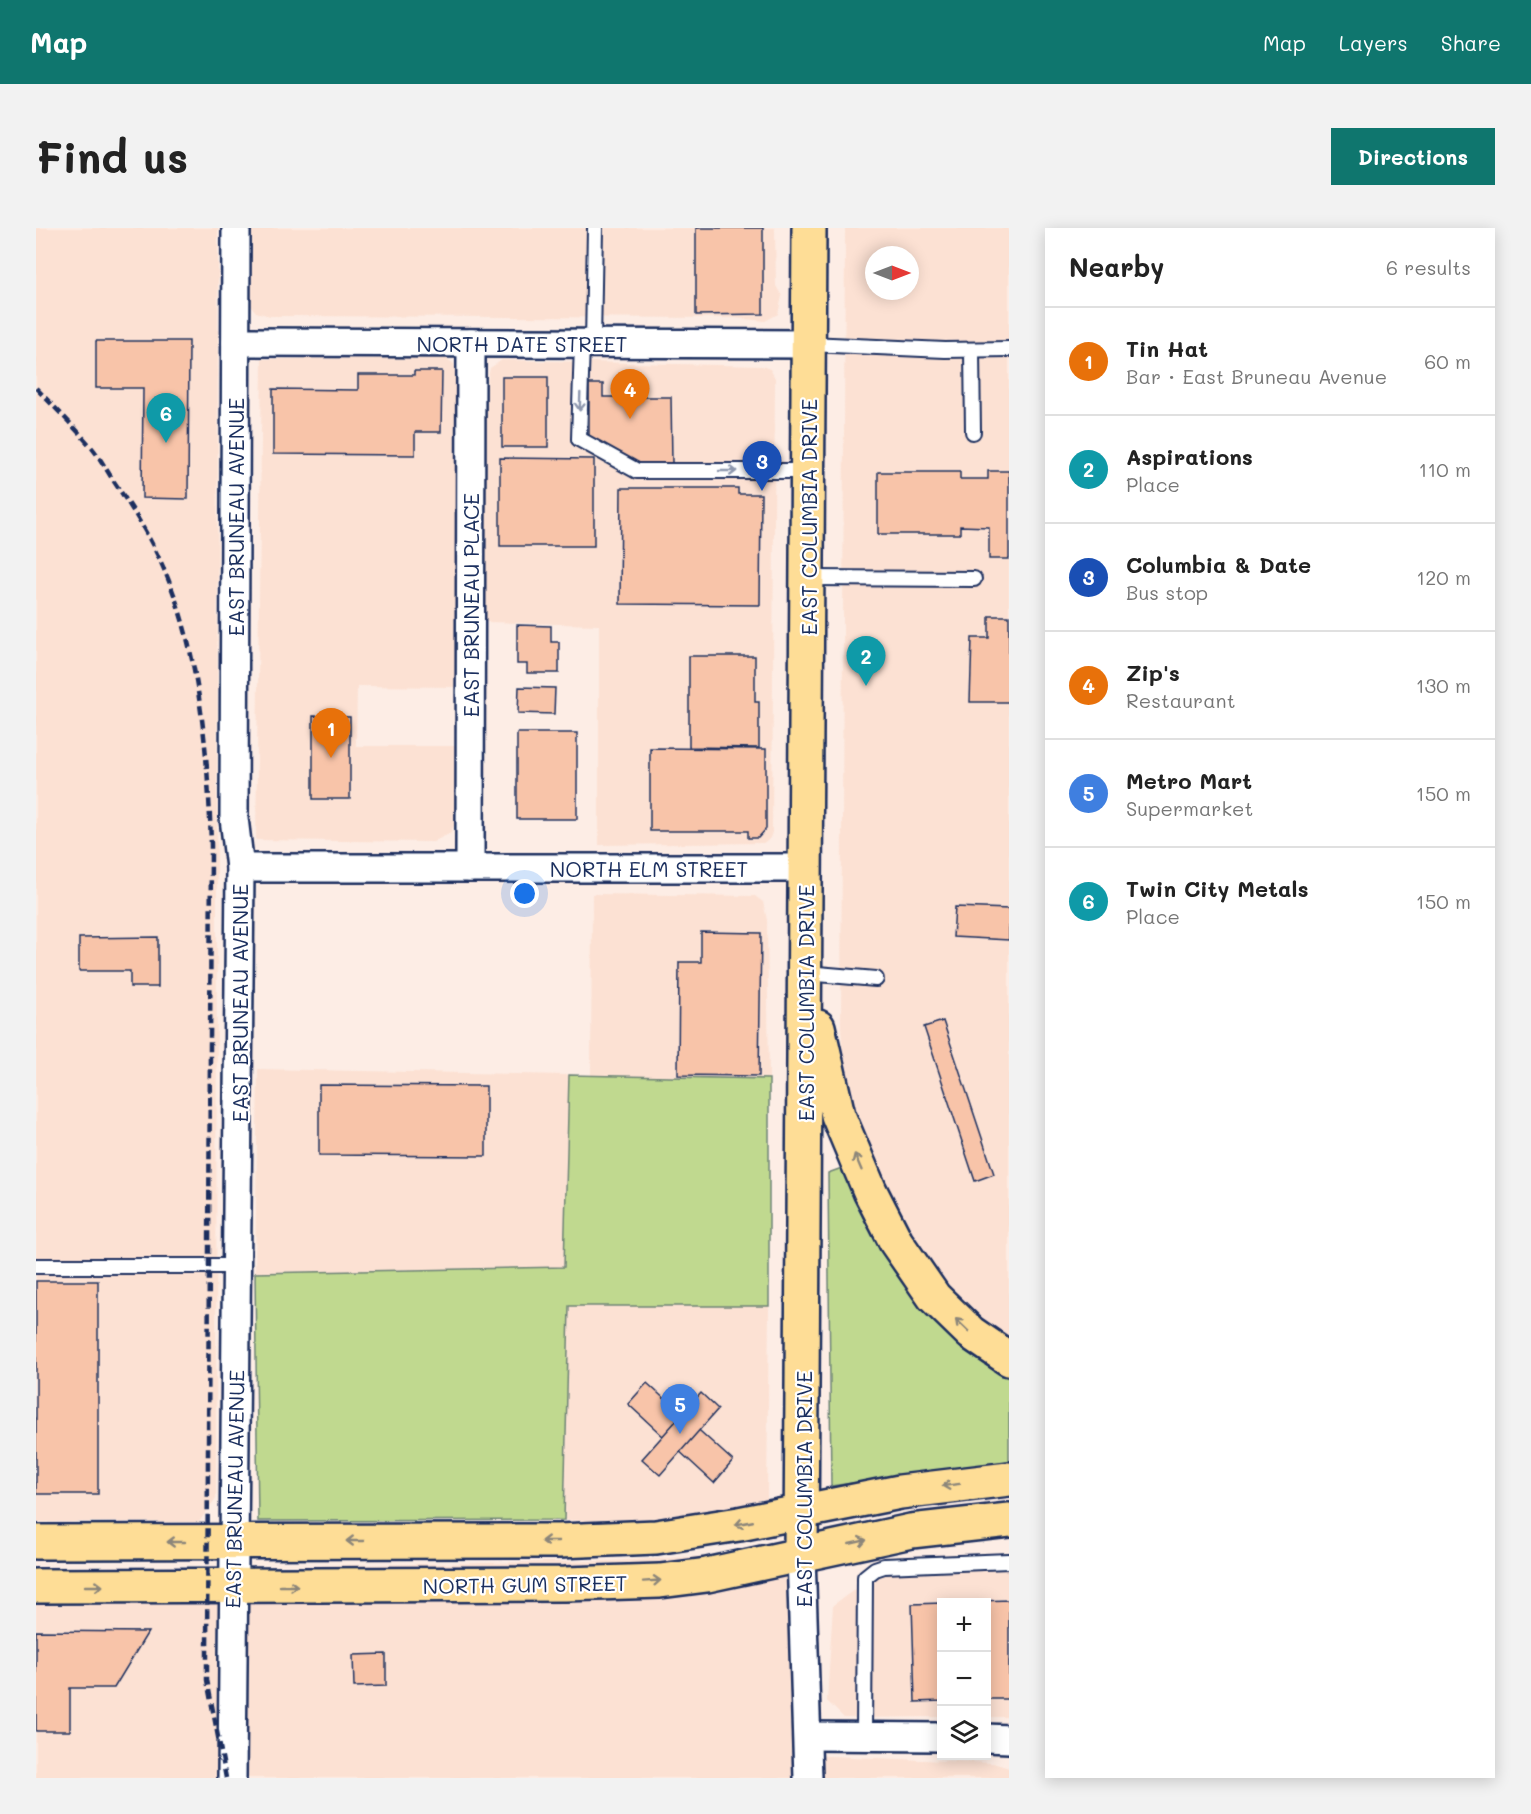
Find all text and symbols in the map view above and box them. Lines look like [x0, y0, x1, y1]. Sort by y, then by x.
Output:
text: Map [30, 24, 87, 60]
text: Map [1263, 29, 1306, 56]
text: Layers [1339, 29, 1408, 56]
text: Share [1441, 29, 1501, 56]
button: Directions [1331, 128, 1495, 185]
text: Find us [36, 129, 188, 184]
north arrow [865, 246, 919, 300]
text: Nearby [1069, 250, 1164, 284]
text: 6 results [1386, 254, 1471, 280]
street label: NORTH DATE STREET [416, 330, 628, 357]
text: Tin Hat [1126, 334, 1208, 363]
text: 1 [1084, 348, 1093, 374]
text: 60 m [1424, 348, 1471, 374]
text: Bar · East Bruneau Avenue [1126, 363, 1387, 389]
pin: 4 [610, 370, 650, 419]
one-way arrow [574, 391, 586, 411]
pin: 6 [146, 394, 186, 443]
street label: EAST BRUNEAU AVENUE [222, 398, 249, 636]
street label: EAST COLUMBIA DRIVE [795, 399, 822, 635]
pin: 3 [742, 442, 782, 491]
text: Aspirations [1126, 442, 1253, 471]
text: 2 [1083, 456, 1094, 482]
text: 110 m [1418, 456, 1471, 482]
one-way arrow [718, 465, 738, 477]
text: Place [1126, 471, 1180, 497]
street label: EAST BRUNEAU PLACE [457, 493, 484, 717]
text: Columbia & Date [1126, 550, 1311, 579]
text: 3 [1083, 564, 1095, 590]
text: 120 m [1416, 564, 1471, 590]
text: Bus stop [1126, 579, 1208, 605]
pin: 2 [846, 636, 886, 686]
text: Zip's [1126, 658, 1180, 687]
text: 4 [1082, 672, 1095, 698]
text: 130 m [1416, 672, 1471, 698]
text: Restaurant [1126, 687, 1236, 713]
pin: 1 [312, 708, 350, 758]
text: Metro Mart [1126, 766, 1252, 795]
text: 5 [1083, 780, 1094, 806]
text: 150 m [1416, 780, 1471, 806]
text: Supermarket [1126, 795, 1253, 821]
street label: NORTH ELM STREET [550, 855, 748, 882]
text: Twin City Metals [1126, 874, 1309, 903]
your location [510, 879, 539, 908]
street label: EAST BRUNEAU AVENUE [226, 884, 253, 1122]
street label: EAST COLUMBIA DRIVE [792, 885, 819, 1121]
text: 6 [1082, 888, 1095, 914]
text: 150 m [1416, 888, 1471, 914]
text: Place [1126, 903, 1180, 929]
one-way arrow [852, 1153, 863, 1172]
one-way arrow [955, 1317, 970, 1332]
street label: EAST BRUNEAU AVENUE [218, 1370, 250, 1608]
street label: EAST COLUMBIA DRIVE [790, 1371, 817, 1607]
pin: 5 [660, 1384, 700, 1434]
one-way arrow [941, 1480, 961, 1491]
one-way arrow [735, 1518, 755, 1529]
one-way arrow [346, 1535, 366, 1547]
one-way arrow [541, 1535, 561, 1547]
one-way arrow [848, 1535, 867, 1547]
one-way arrow [166, 1536, 186, 1548]
street label: NORTH GUM STREET [422, 1569, 628, 1599]
one-way arrow [642, 1575, 662, 1586]
one-way arrow [84, 1580, 104, 1592]
one-way arrow [279, 1580, 299, 1592]
map controls [937, 1598, 991, 1760]
button: + [937, 1598, 991, 1652]
button: − [937, 1652, 991, 1706]
button: layers [937, 1706, 991, 1760]

